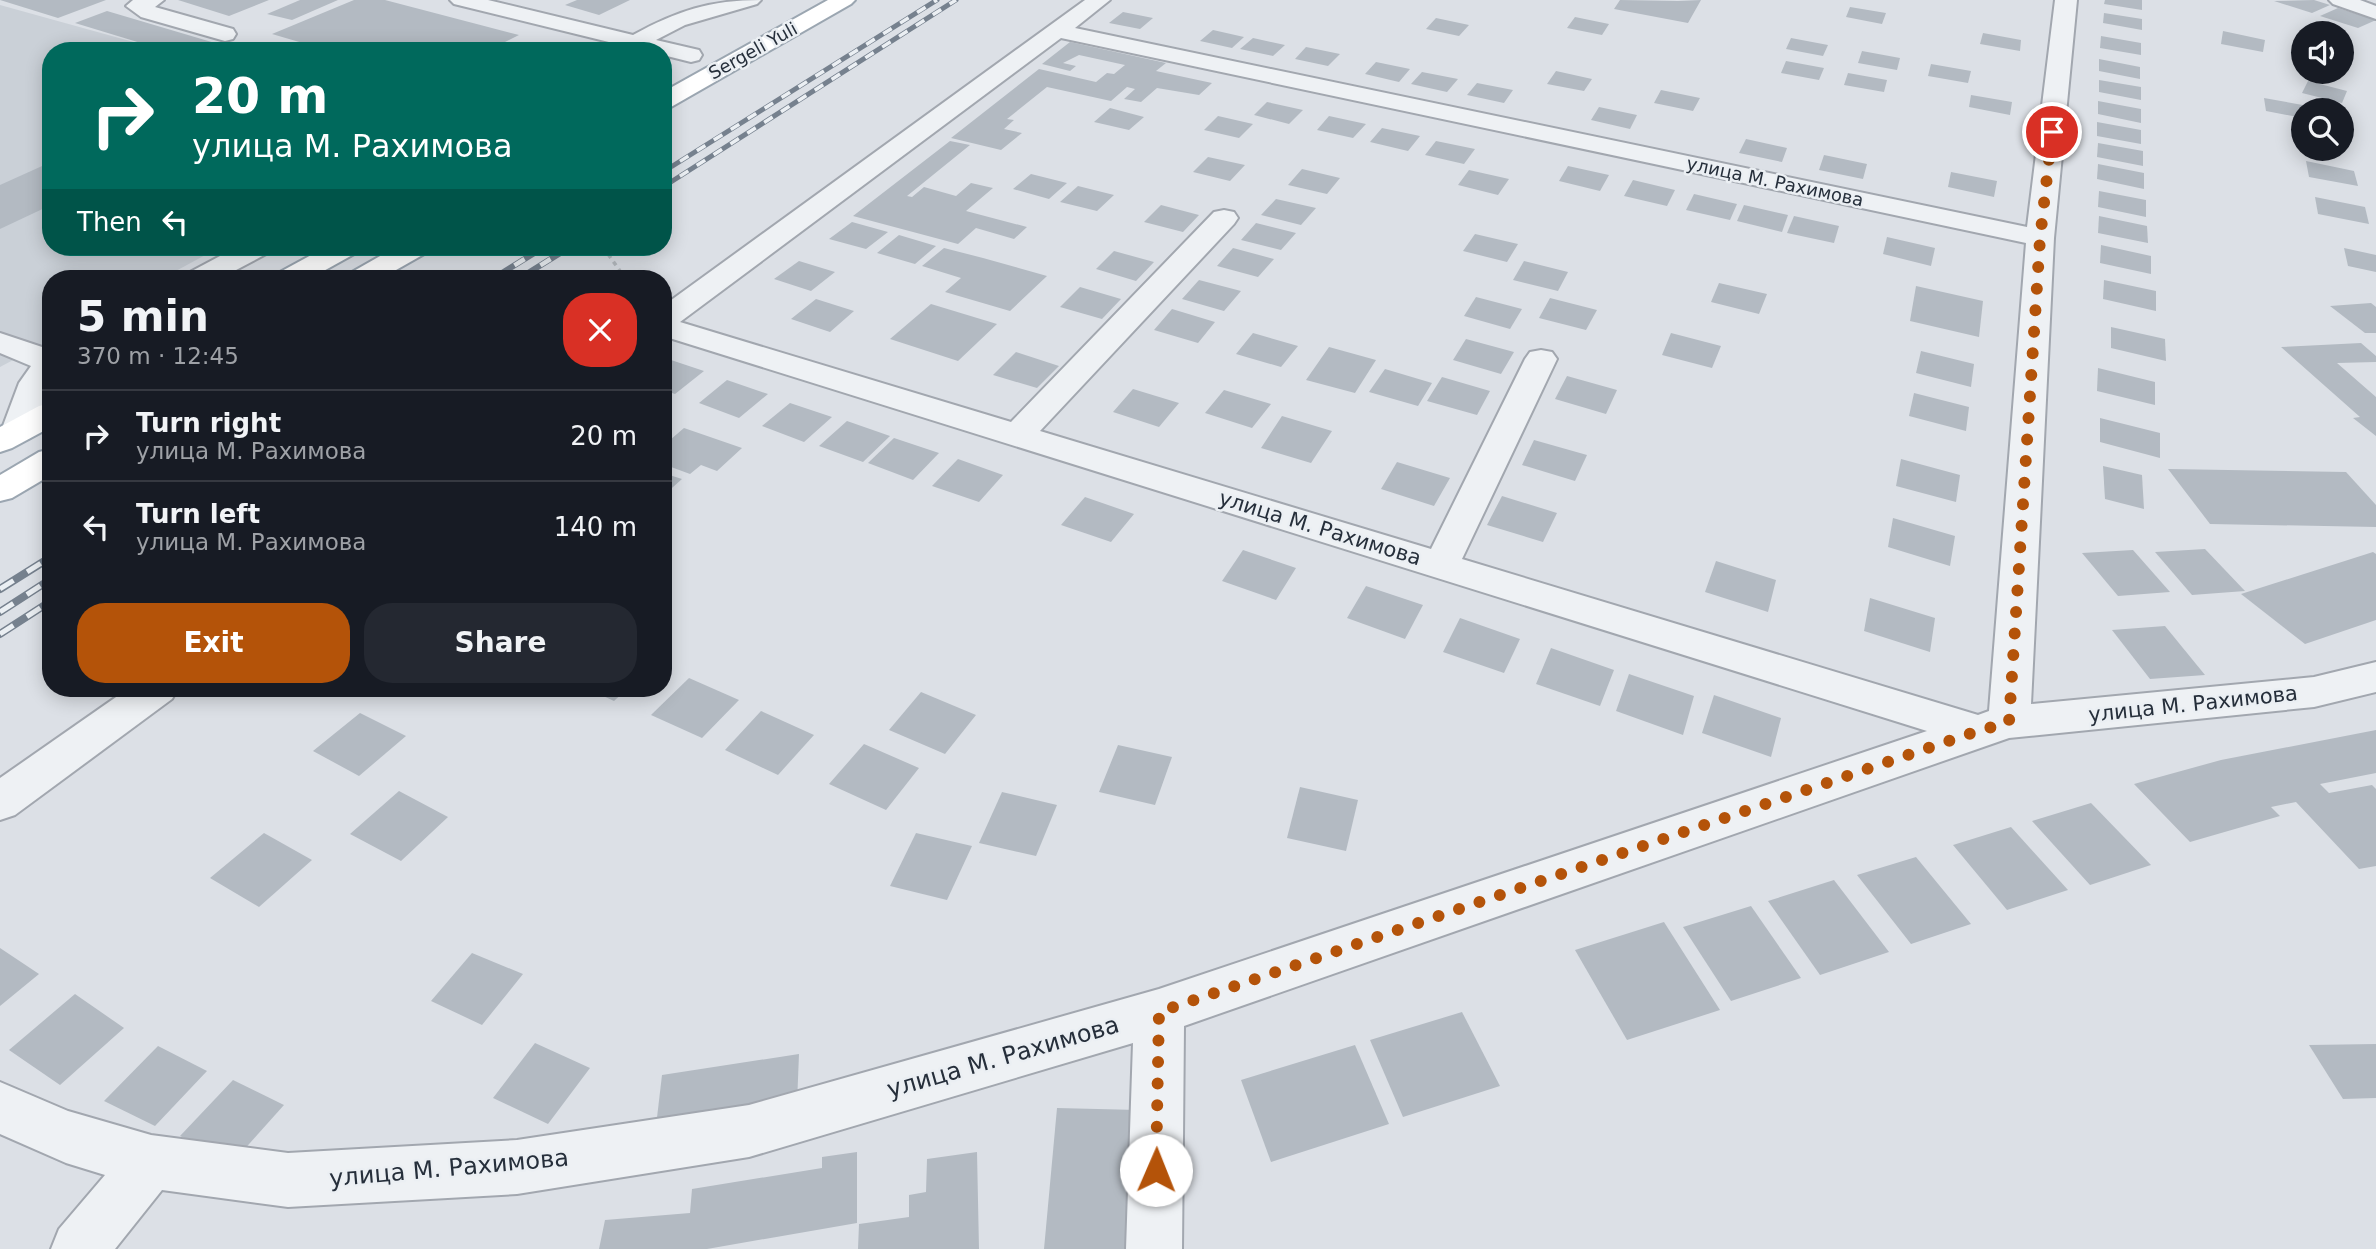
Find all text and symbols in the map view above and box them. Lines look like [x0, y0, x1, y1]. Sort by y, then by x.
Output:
street label: Sergeli Yuli [705, 18, 801, 84]
map controls [2291, 21, 2354, 161]
button: sound [2291, 21, 2354, 84]
text: 20 m [192, 68, 328, 125]
icon: right [77, 70, 168, 161]
button: search [2291, 98, 2354, 161]
pin [2022, 102, 2082, 162]
icon: arrive [2033, 113, 2071, 151]
text: улица М. Рахимова [192, 127, 513, 165]
street label: улица М. Рахимова [1685, 152, 1865, 211]
icon: left [156, 203, 194, 241]
text: Then [77, 207, 142, 237]
text: 5 min [77, 292, 209, 341]
button: close [563, 293, 637, 367]
text: 370 m · 12:45 [77, 343, 239, 369]
text: Turn right [136, 408, 281, 438]
icon: right [77, 417, 115, 455]
text: 20 m [570, 421, 637, 451]
text: улица М. Рахимова [136, 438, 366, 464]
street label: улица М. Рахимова [1216, 486, 1424, 570]
text: Turn left [136, 499, 260, 529]
icon: left [77, 508, 115, 546]
text: 140 m [554, 512, 637, 542]
text: улица М. Рахимова [136, 529, 366, 555]
button: Exit [77, 603, 350, 683]
button: Share [364, 603, 637, 683]
street label: улица М. Рахимова [2087, 681, 2299, 727]
street label: улица М. Рахимова [884, 1010, 1122, 1104]
position arrow [1119, 1133, 1193, 1207]
street label: улица М. Рахимова [328, 1144, 570, 1192]

